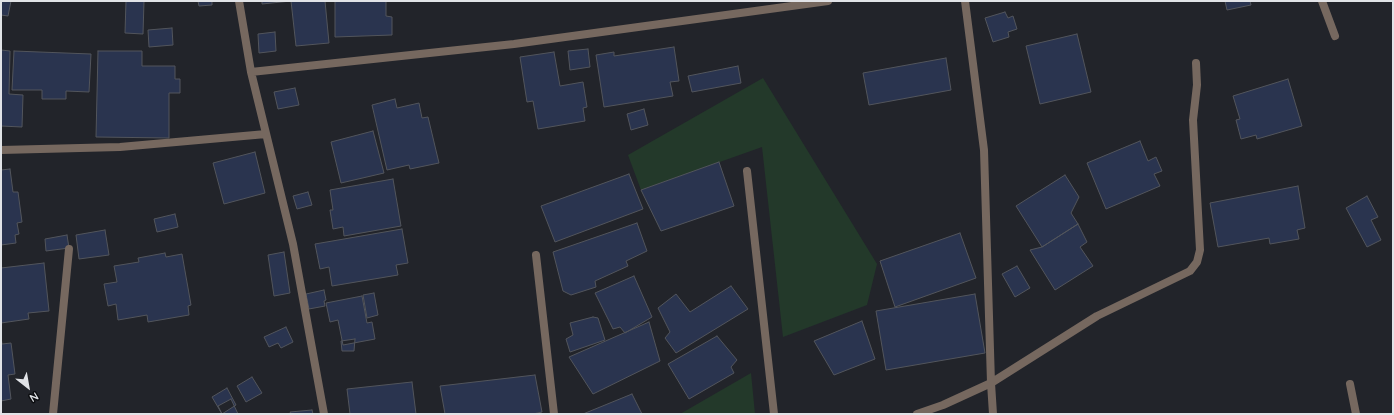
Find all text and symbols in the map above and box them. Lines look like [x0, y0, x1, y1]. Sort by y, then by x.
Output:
north arrow [8, 367, 48, 407]
text: N [27, 389, 41, 405]

